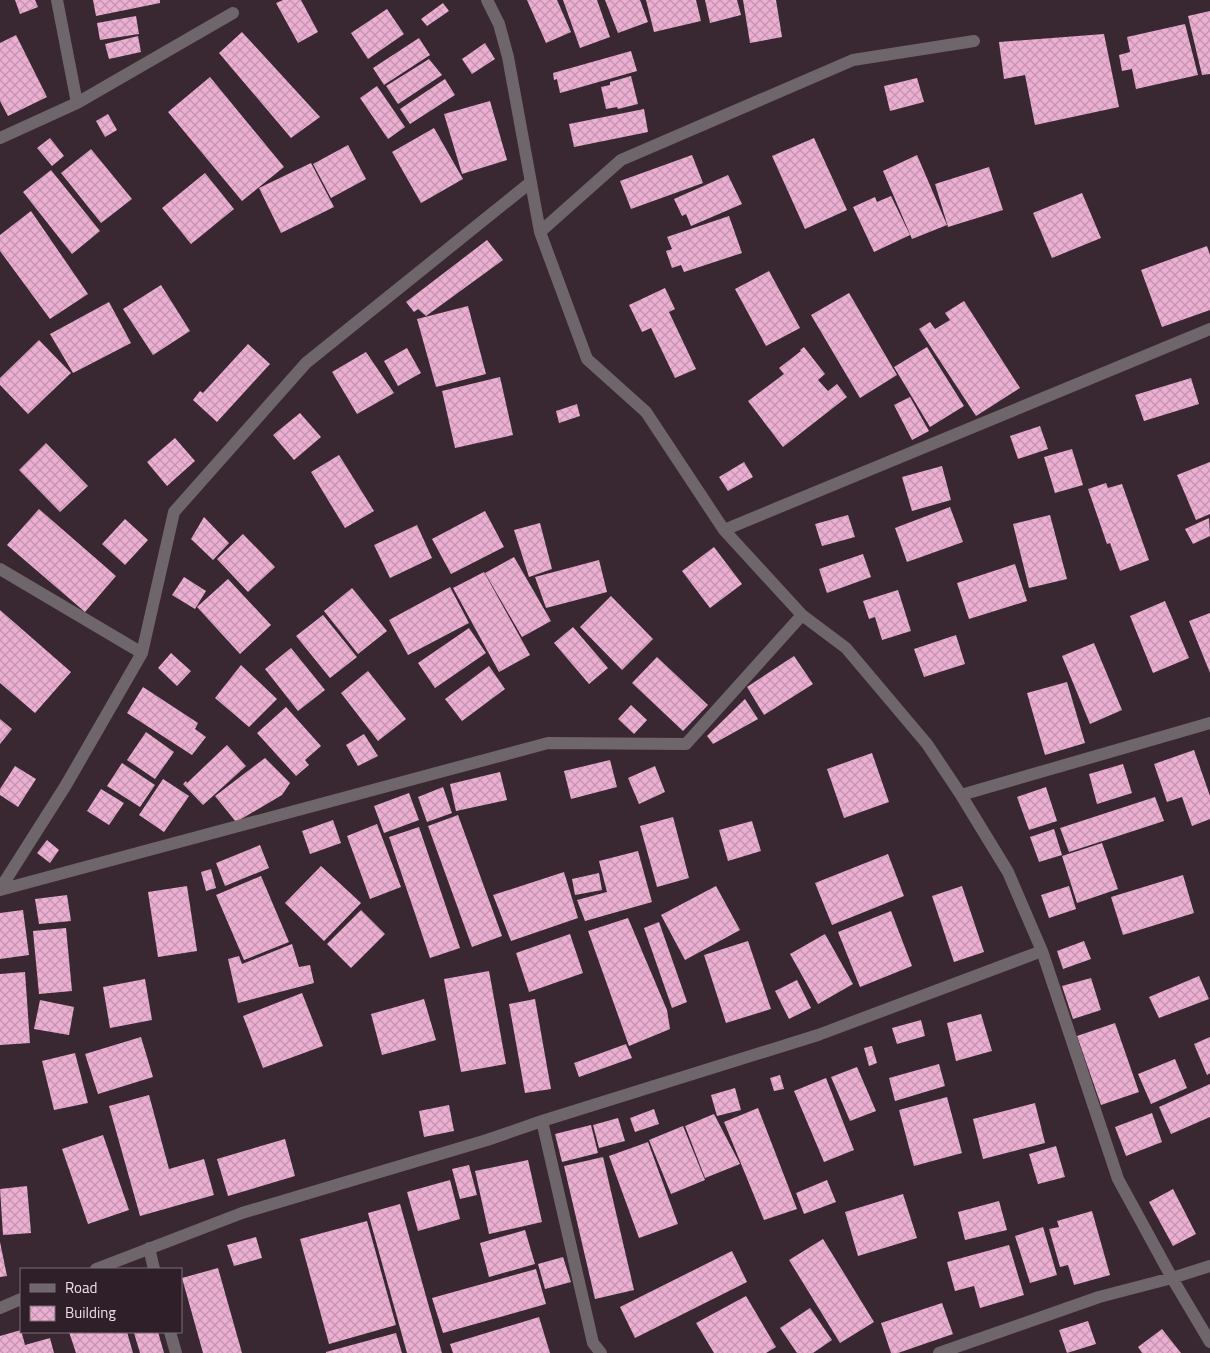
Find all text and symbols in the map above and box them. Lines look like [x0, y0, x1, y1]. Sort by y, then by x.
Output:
legend [20, 1268, 182, 1333]
text: Road [65, 1276, 97, 1299]
text: Building [65, 1301, 116, 1324]

